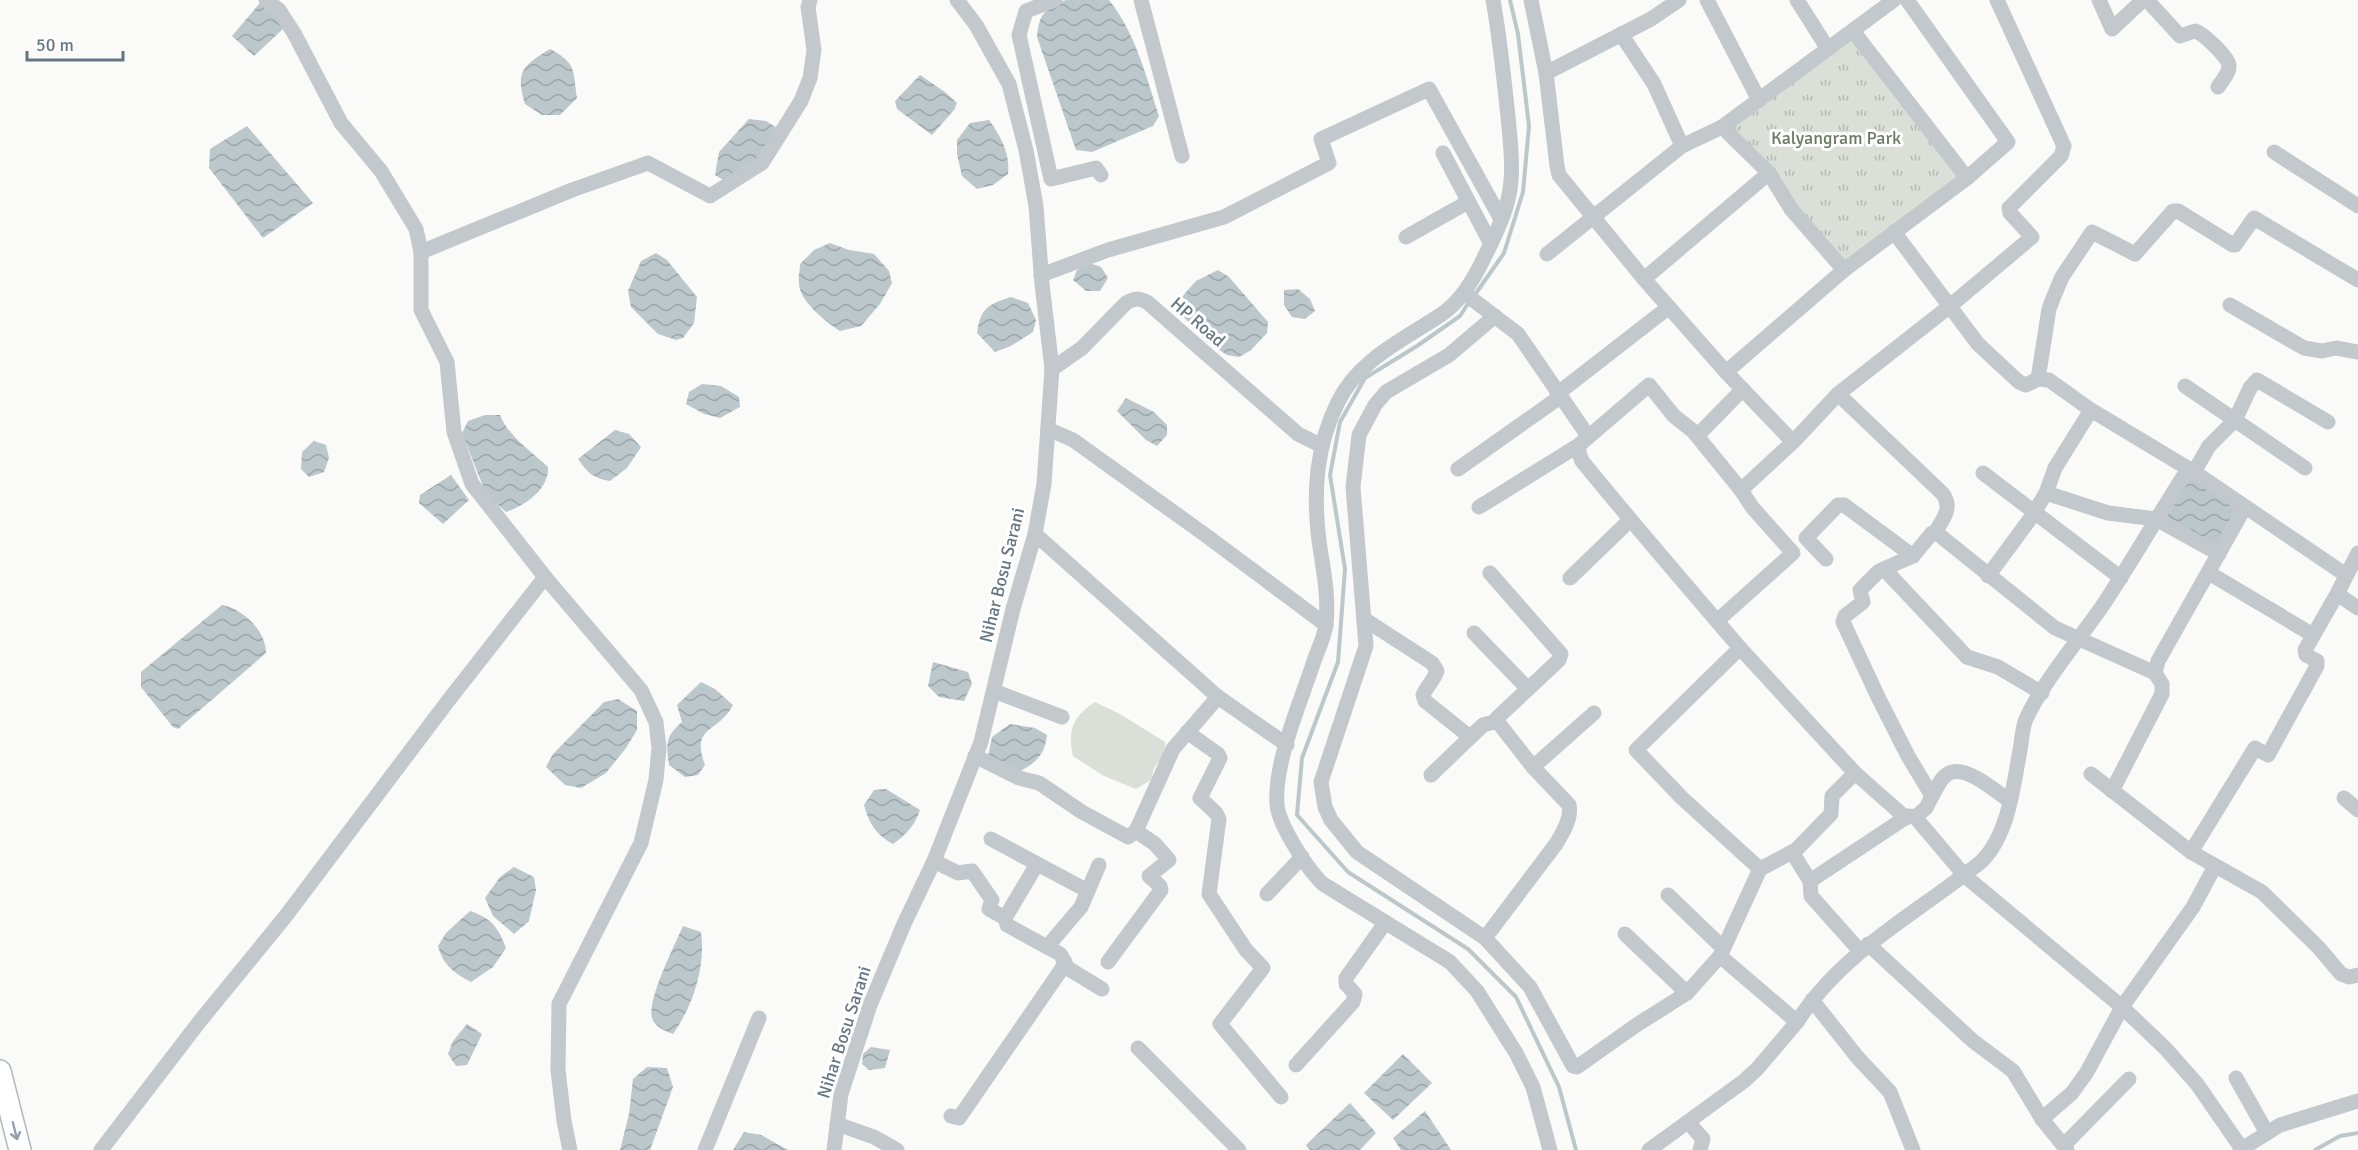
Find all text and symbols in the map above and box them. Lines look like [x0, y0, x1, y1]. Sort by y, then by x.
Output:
scale bar [27, 24, 123, 62]
text: 50 m [36, 34, 74, 56]
park label: Kalyangram Park [1771, 127, 1901, 149]
street label: HP Road [1166, 292, 1230, 352]
street label: Nihar Bosu Sarani [975, 505, 1029, 645]
street label: Nihar Bosu Sarani [812, 963, 876, 1101]
one-way arrow [9, 1121, 21, 1140]

